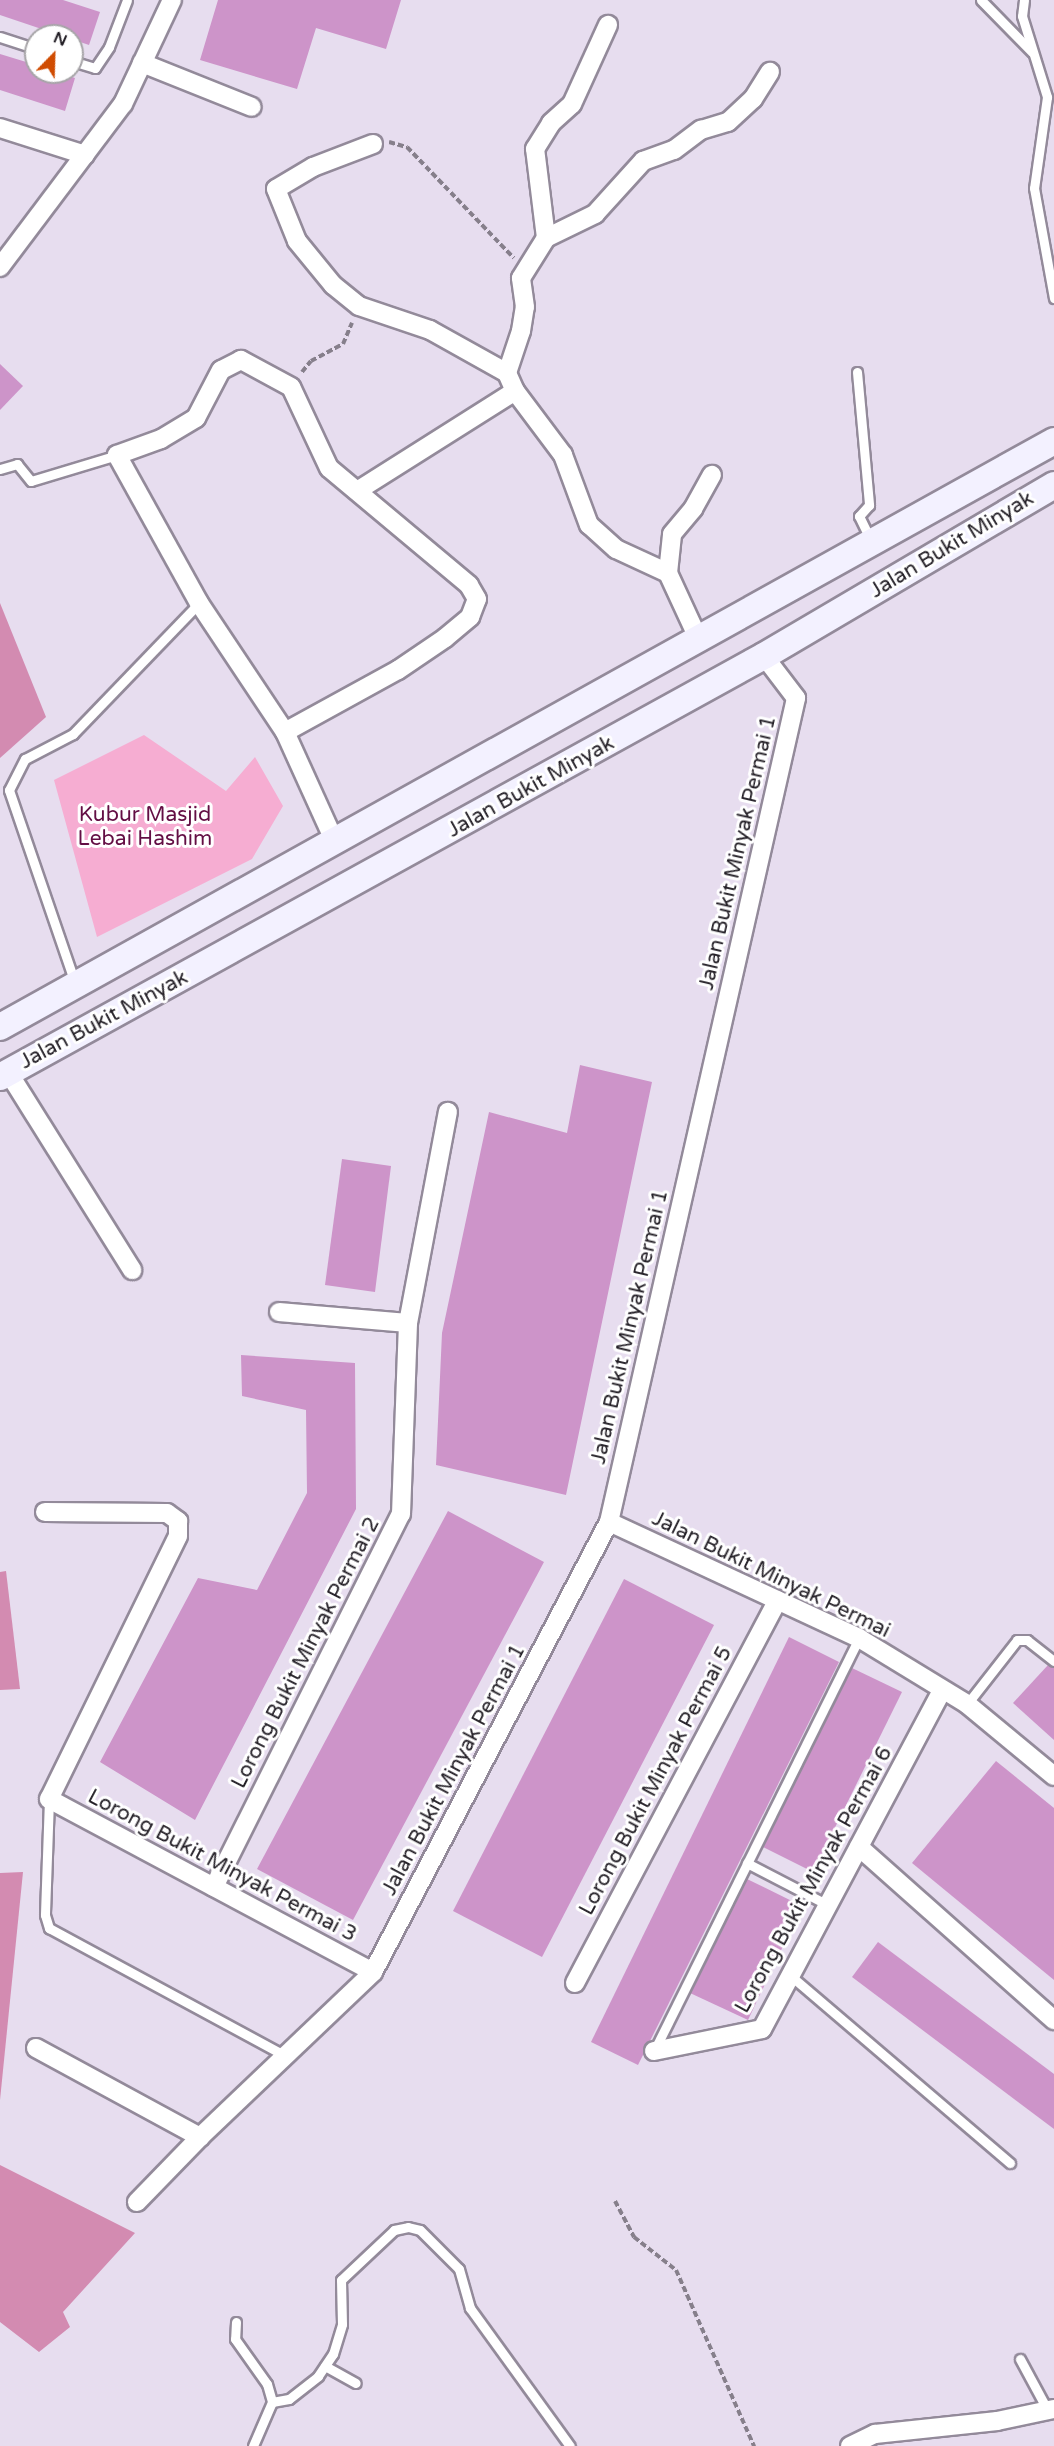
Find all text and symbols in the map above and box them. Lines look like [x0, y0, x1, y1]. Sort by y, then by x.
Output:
north arrow [24, 24, 84, 84]
text: N [50, 28, 70, 51]
street label: Jalan Bukit Minyak [866, 486, 1038, 604]
street label: Jalan Bukit Minyak Permai 1 [694, 713, 782, 993]
street label: Jalan Bukit Minyak [443, 731, 619, 843]
park label: Kubur Masjid Lebai Hashim [78, 802, 212, 852]
street label: Jalan Bukit Minyak [16, 965, 192, 1075]
street label: Jalan Bukit Minyak Permai 1 [586, 1187, 674, 1467]
street label: Jalan Bukit Minyak Permai [648, 1506, 894, 1644]
street label: Lorong Bukit Minyak Permai 2 [227, 1513, 385, 1793]
street label: Jalan Bukit Minyak Permai 1 [377, 1640, 531, 1900]
street label: Lorong Bukit Minyak Permai 5 [574, 1642, 738, 1920]
street label: Lorong Bukit Minyak Permai 6 [730, 1742, 898, 2018]
street label: Lorong Bukit Minyak Permai 3 [83, 1784, 361, 1948]

